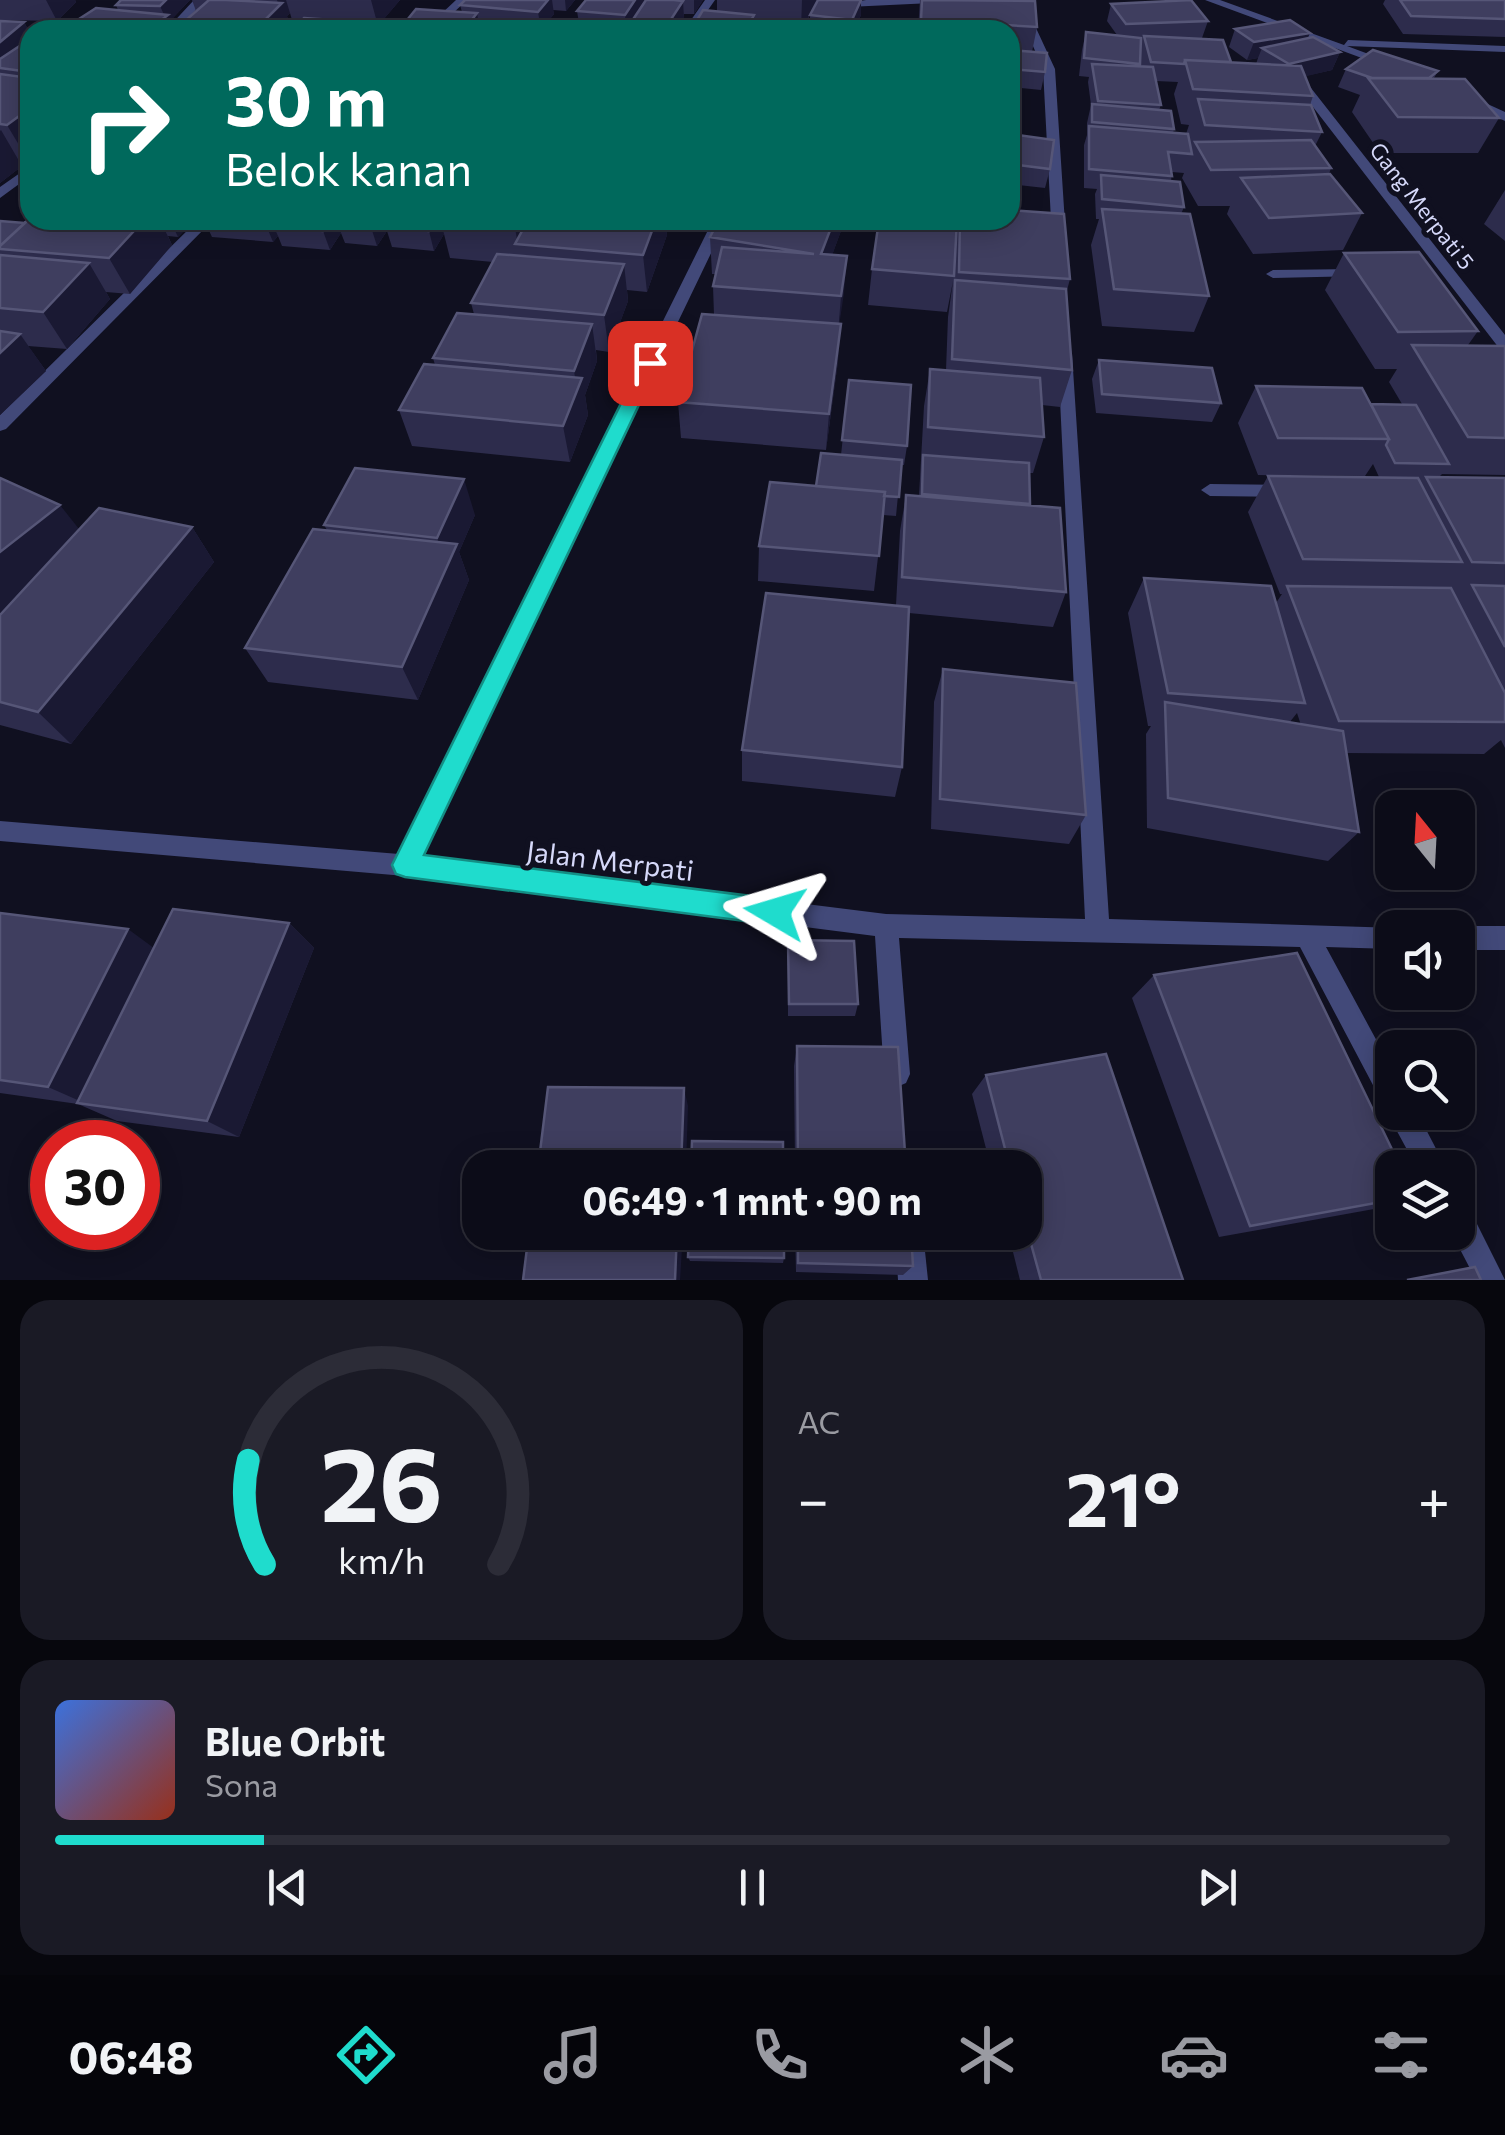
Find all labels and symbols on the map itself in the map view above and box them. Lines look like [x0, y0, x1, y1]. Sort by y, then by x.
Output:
street label: Gang Merpati 5 [1364, 137, 1480, 275]
pin [608, 321, 693, 406]
north arrow [1375, 790, 1475, 890]
street label: Jalan Merpati [524, 833, 696, 887]
position arrow [723, 860, 827, 964]
speed limit sign: 30 [30, 1120, 160, 1250]

